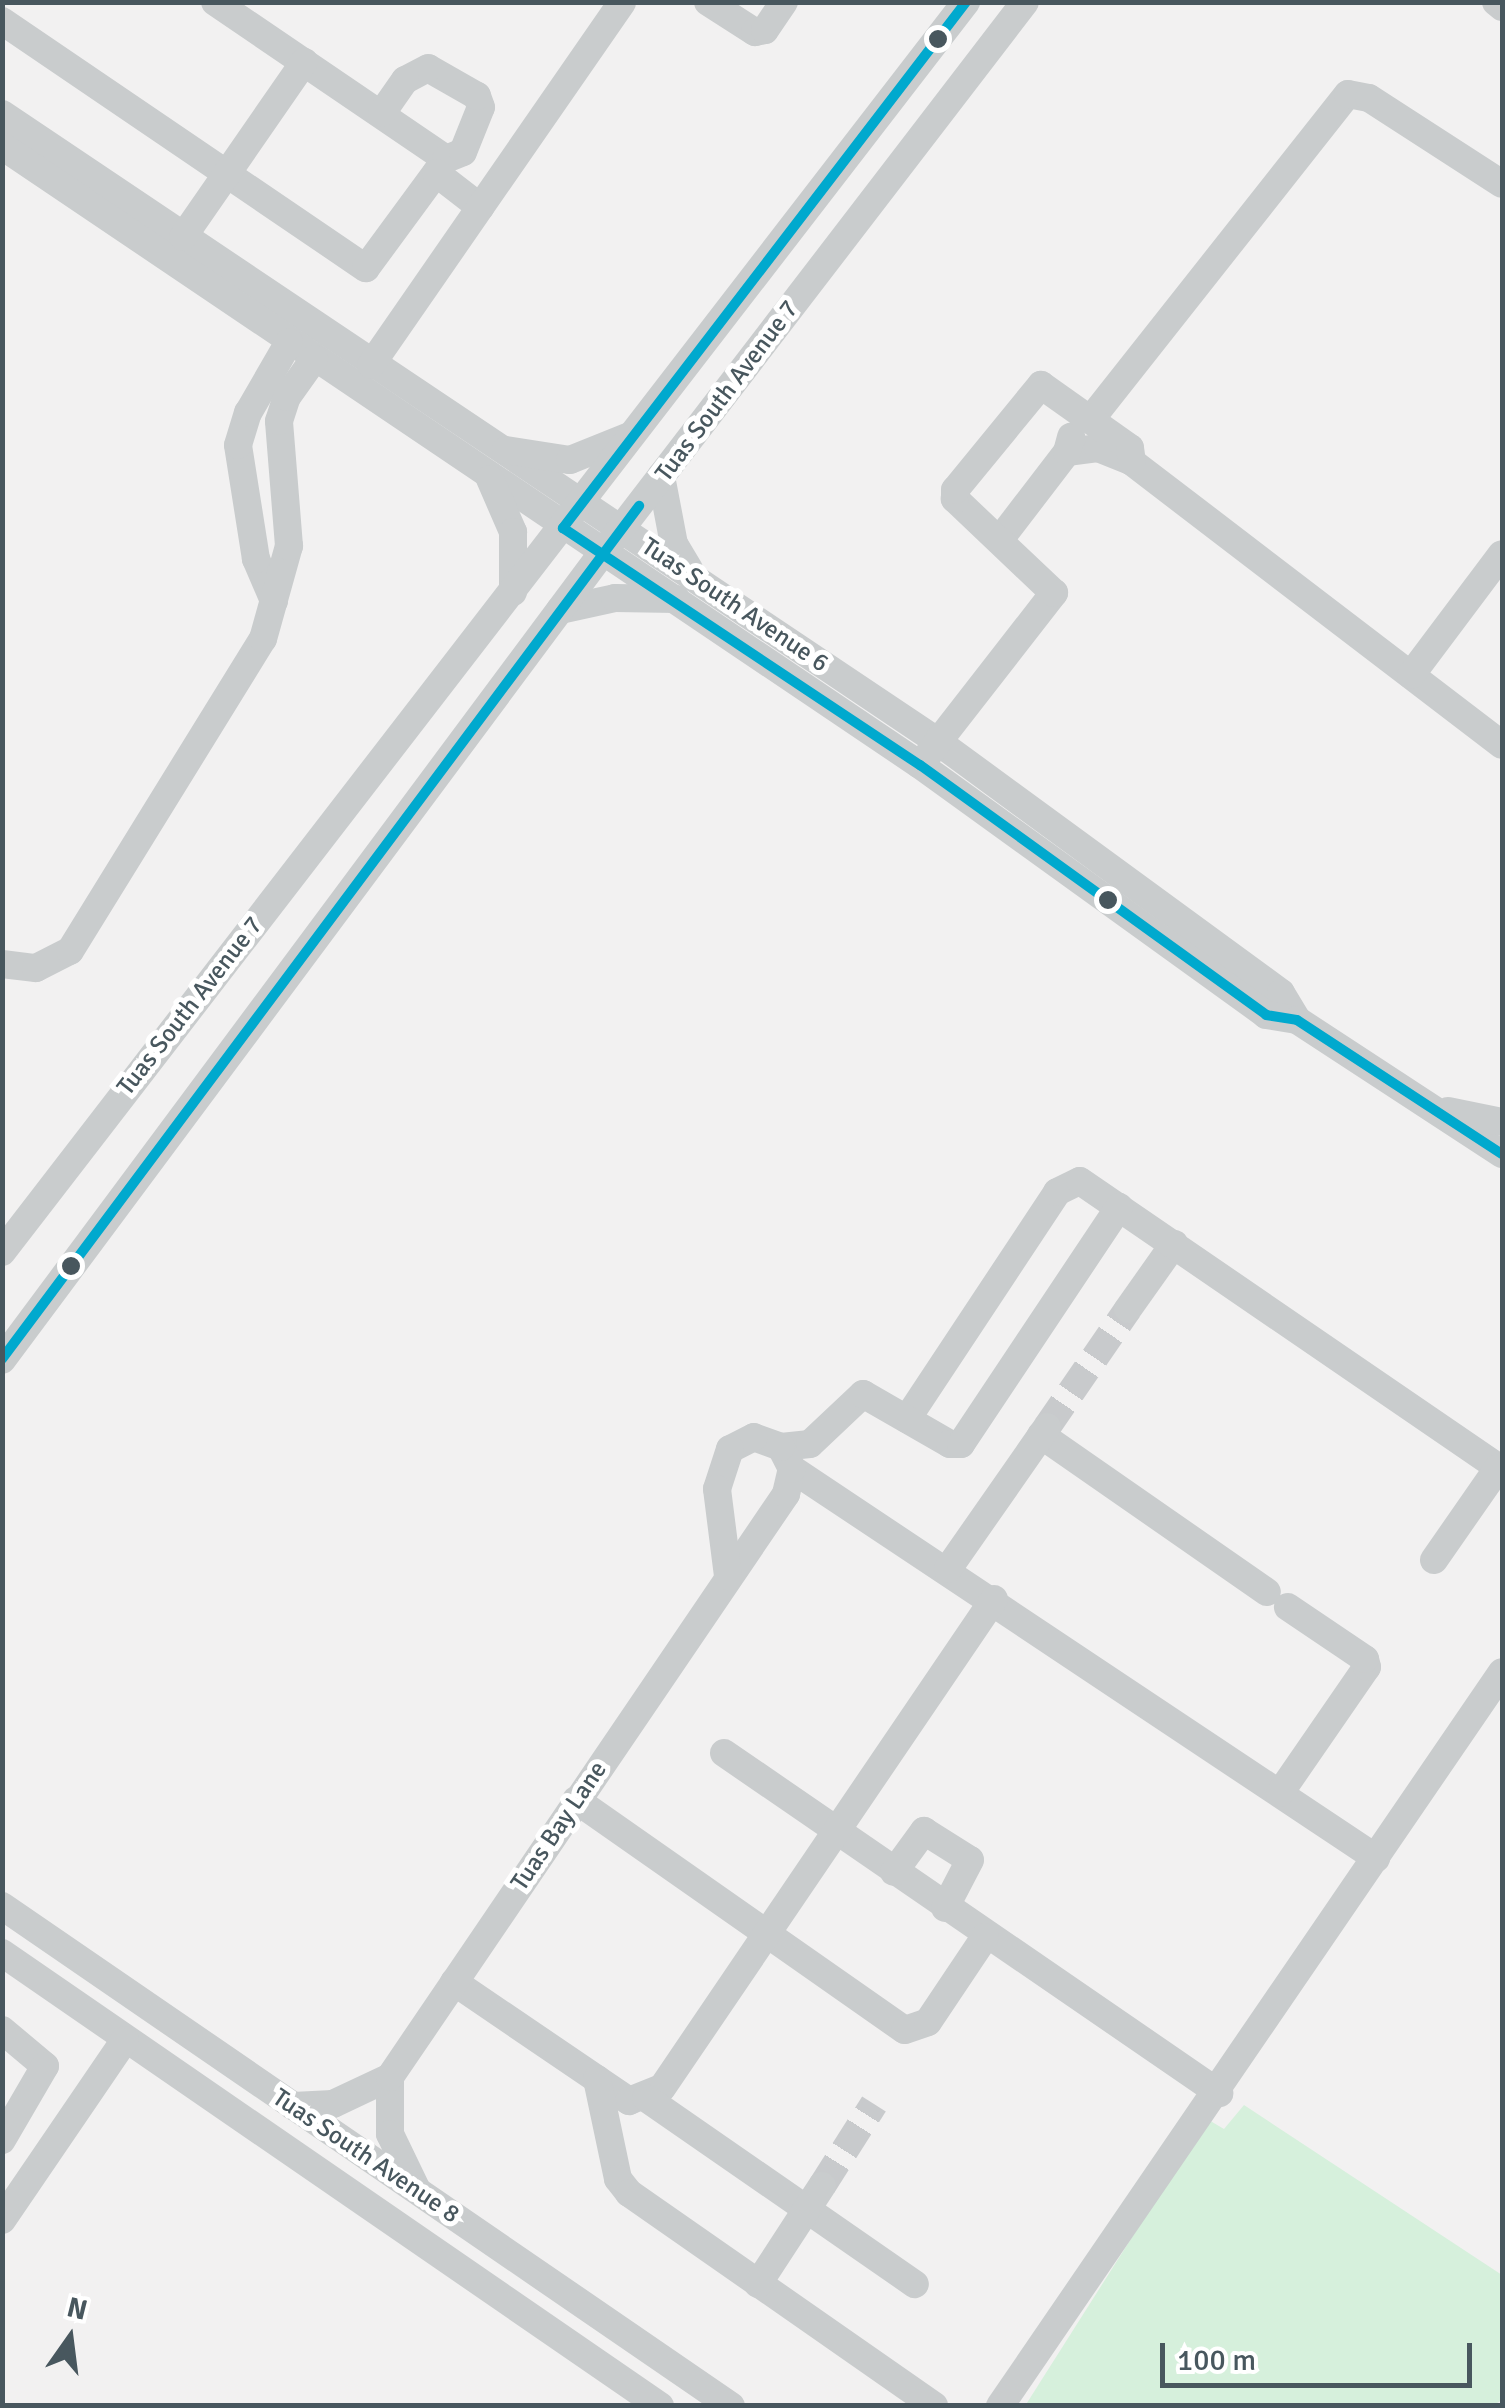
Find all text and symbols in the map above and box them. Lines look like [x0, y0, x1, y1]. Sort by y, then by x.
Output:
unlabelled marker [928, 29, 948, 49]
street label: Tuas South Avenue 7 [649, 295, 805, 487]
street label: Tuas South Avenue 6 [636, 531, 834, 679]
unlabelled marker [1098, 890, 1118, 910]
street label: Tuas South Avenue 7 [111, 911, 269, 1101]
unlabelled marker [61, 1256, 81, 1276]
street label: Tuas Bay Lane [505, 1756, 613, 1896]
street label: Tuas South Avenue 8 [267, 2082, 465, 2230]
north arrow [20, 2288, 120, 2388]
text: N [64, 2290, 91, 2328]
scale bar [1165, 2323, 1478, 2385]
text: 100 m [1177, 2342, 1256, 2379]

